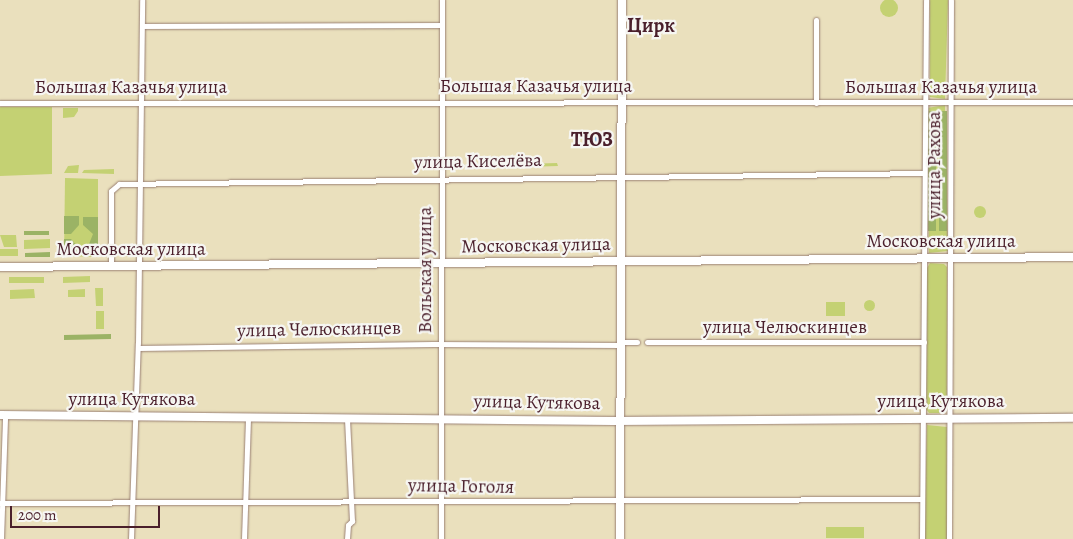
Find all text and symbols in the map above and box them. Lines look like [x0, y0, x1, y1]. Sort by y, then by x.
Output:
district label: Цирк [627, 13, 675, 37]
street label: Большая Казачья улица [440, 76, 632, 98]
street label: Большая Казачья улица [35, 77, 227, 99]
street label: Большая Казачья улица [845, 77, 1037, 99]
street label: улица Рахова [924, 111, 946, 219]
district label: ТЮЗ [571, 127, 613, 151]
street label: улица Киселёва [414, 149, 542, 175]
street label: Вольская улица [415, 207, 437, 333]
street label: Московская улица [866, 231, 1016, 253]
street label: Московская улица [461, 233, 611, 259]
street label: Московская улица [56, 239, 206, 261]
street label: улица Челюскинцев [237, 317, 401, 343]
street label: улица Челюскинцев [703, 317, 867, 339]
street label: улица Кутякова [69, 389, 195, 411]
street label: улица Кутякова [473, 390, 601, 416]
street label: улица Кутякова [878, 391, 1004, 413]
street label: улица Гоголя [408, 475, 514, 499]
scale bar [12, 496, 162, 528]
text: 200 m [18, 505, 57, 525]

